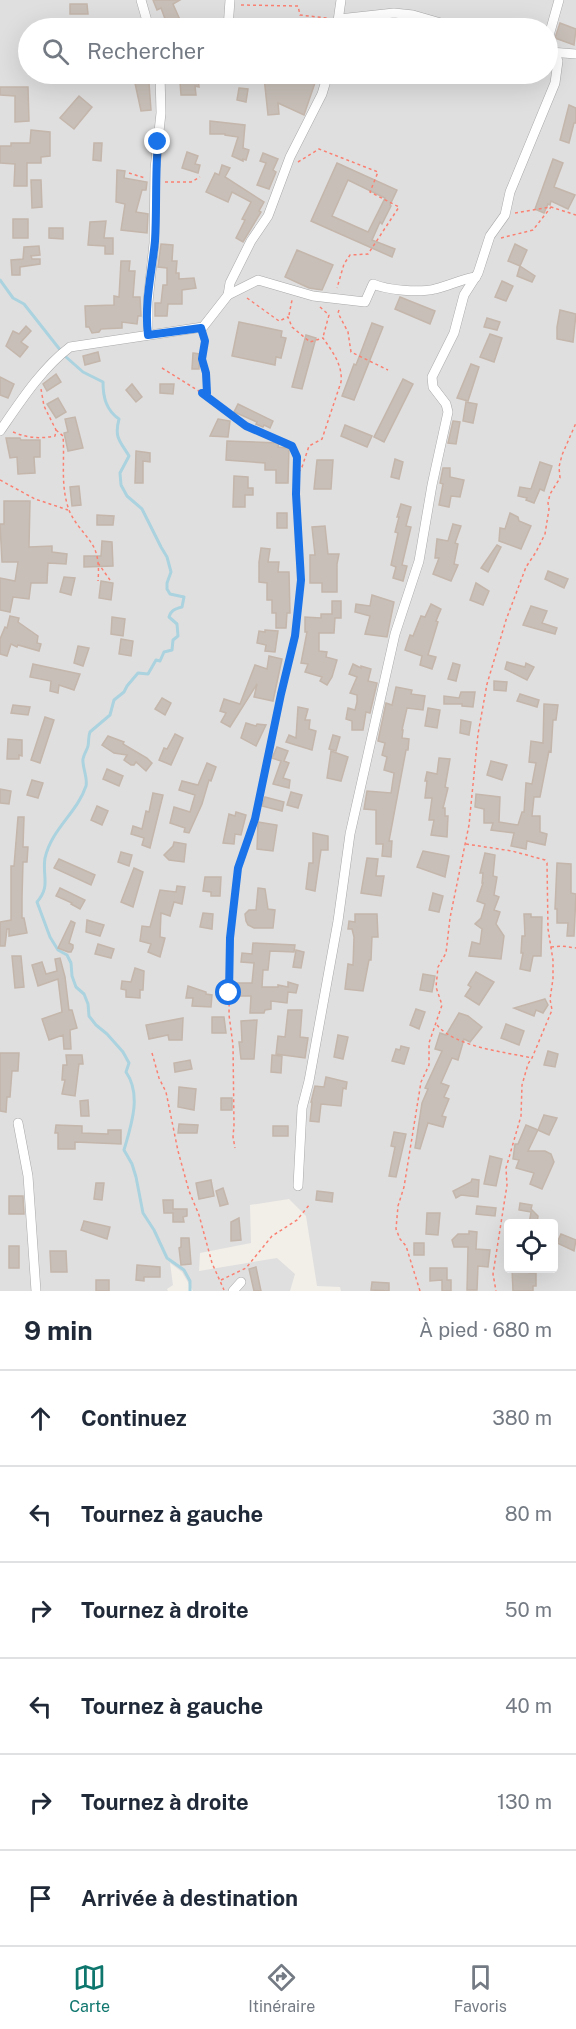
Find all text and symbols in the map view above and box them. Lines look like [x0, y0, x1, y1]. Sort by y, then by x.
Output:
search box [18, 18, 558, 84]
icon: search [39, 35, 72, 68]
text: Rechercher [87, 38, 205, 64]
route end [144, 128, 170, 154]
route start [215, 979, 241, 1005]
map controls [504, 1219, 558, 1273]
button: locate [504, 1219, 558, 1273]
text: 9 min [24, 1315, 93, 1346]
text: À pied · 680 m [419, 1318, 552, 1342]
icon: ahead [24, 1402, 57, 1435]
text: Continuez [81, 1405, 187, 1431]
text: 380 m [492, 1406, 552, 1430]
icon: left [24, 1498, 57, 1531]
text: Tournez à gauche [81, 1501, 263, 1527]
text: 80 m [505, 1502, 552, 1526]
icon: right [24, 1594, 57, 1627]
text: Tournez à droite [81, 1597, 249, 1623]
text: 50 m [505, 1598, 552, 1622]
icon: left [24, 1690, 57, 1723]
text: Tournez à gauche [81, 1693, 263, 1719]
text: 40 m [505, 1694, 552, 1718]
icon: right [24, 1786, 57, 1819]
text: Tournez à droite [81, 1789, 249, 1815]
text: 130 m [497, 1790, 552, 1814]
icon: arrive [24, 1882, 57, 1915]
text: Arrivée à destination [81, 1885, 298, 1911]
tab: Carte [69, 1961, 110, 2016]
tab: Itinéraire [248, 1961, 315, 2016]
tab: Favoris [454, 1961, 507, 2016]

